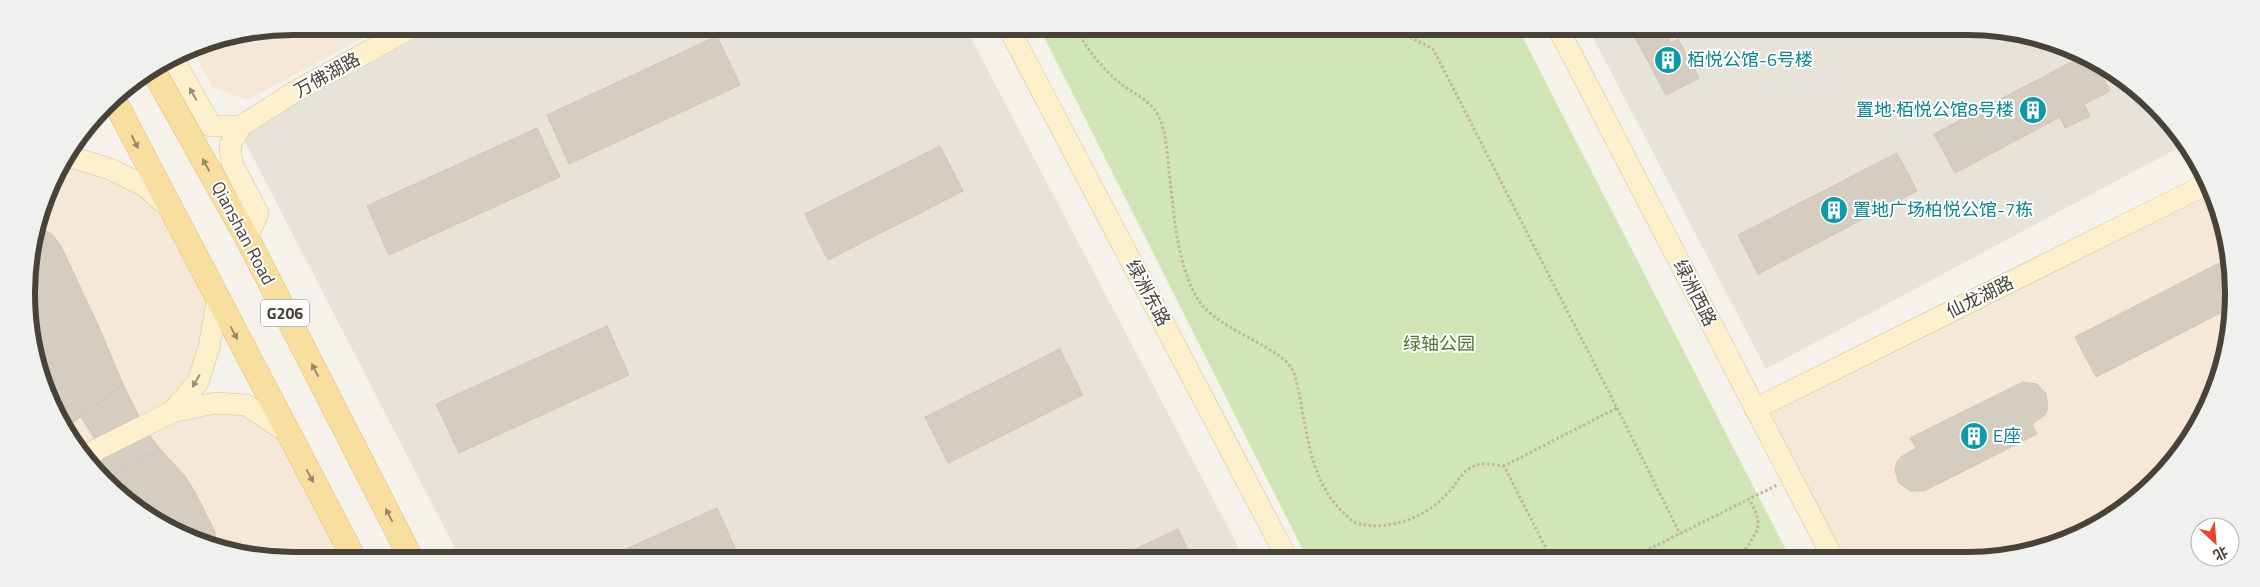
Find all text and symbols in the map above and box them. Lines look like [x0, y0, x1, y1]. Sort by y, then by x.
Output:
street label: 万佛湖路 [289, 45, 365, 104]
building icon: 栢悦公馆-6号楼 [1653, 45, 1683, 75]
place label: 栢悦公馆-6号楼 [1687, 46, 1813, 73]
one-way arrow [189, 87, 198, 101]
building icon: 置地·栢悦公馆8号楼 [2018, 95, 2048, 125]
place label: 置地·栢悦公馆8号楼 [1856, 96, 2014, 123]
one-way arrow [131, 135, 139, 149]
one-way arrow [202, 157, 210, 172]
street label: Qianshan Road [205, 176, 282, 290]
building icon: 置地广场柏悦公馆-7栋 [1819, 195, 1849, 225]
place label: 置地广场柏悦公馆-7栋 [1853, 196, 2033, 223]
street label: 绿洲东路 [1120, 255, 1177, 331]
street label: 绿洲西路 [1667, 255, 1724, 331]
street label: 仙龙湖路 [1942, 269, 2018, 324]
road number: G206 [261, 300, 309, 326]
one-way arrow [230, 325, 238, 340]
park label: 绿轴公园 [1403, 330, 1475, 357]
one-way arrow [311, 363, 319, 377]
one-way arrow [192, 375, 201, 388]
building icon: E座 [1959, 421, 1989, 451]
place label: E座 [1993, 422, 2021, 449]
one-way arrow [306, 469, 314, 483]
one-way arrow [385, 508, 393, 522]
north arrow [2190, 517, 2240, 567]
text: 北 [2210, 542, 2232, 567]

